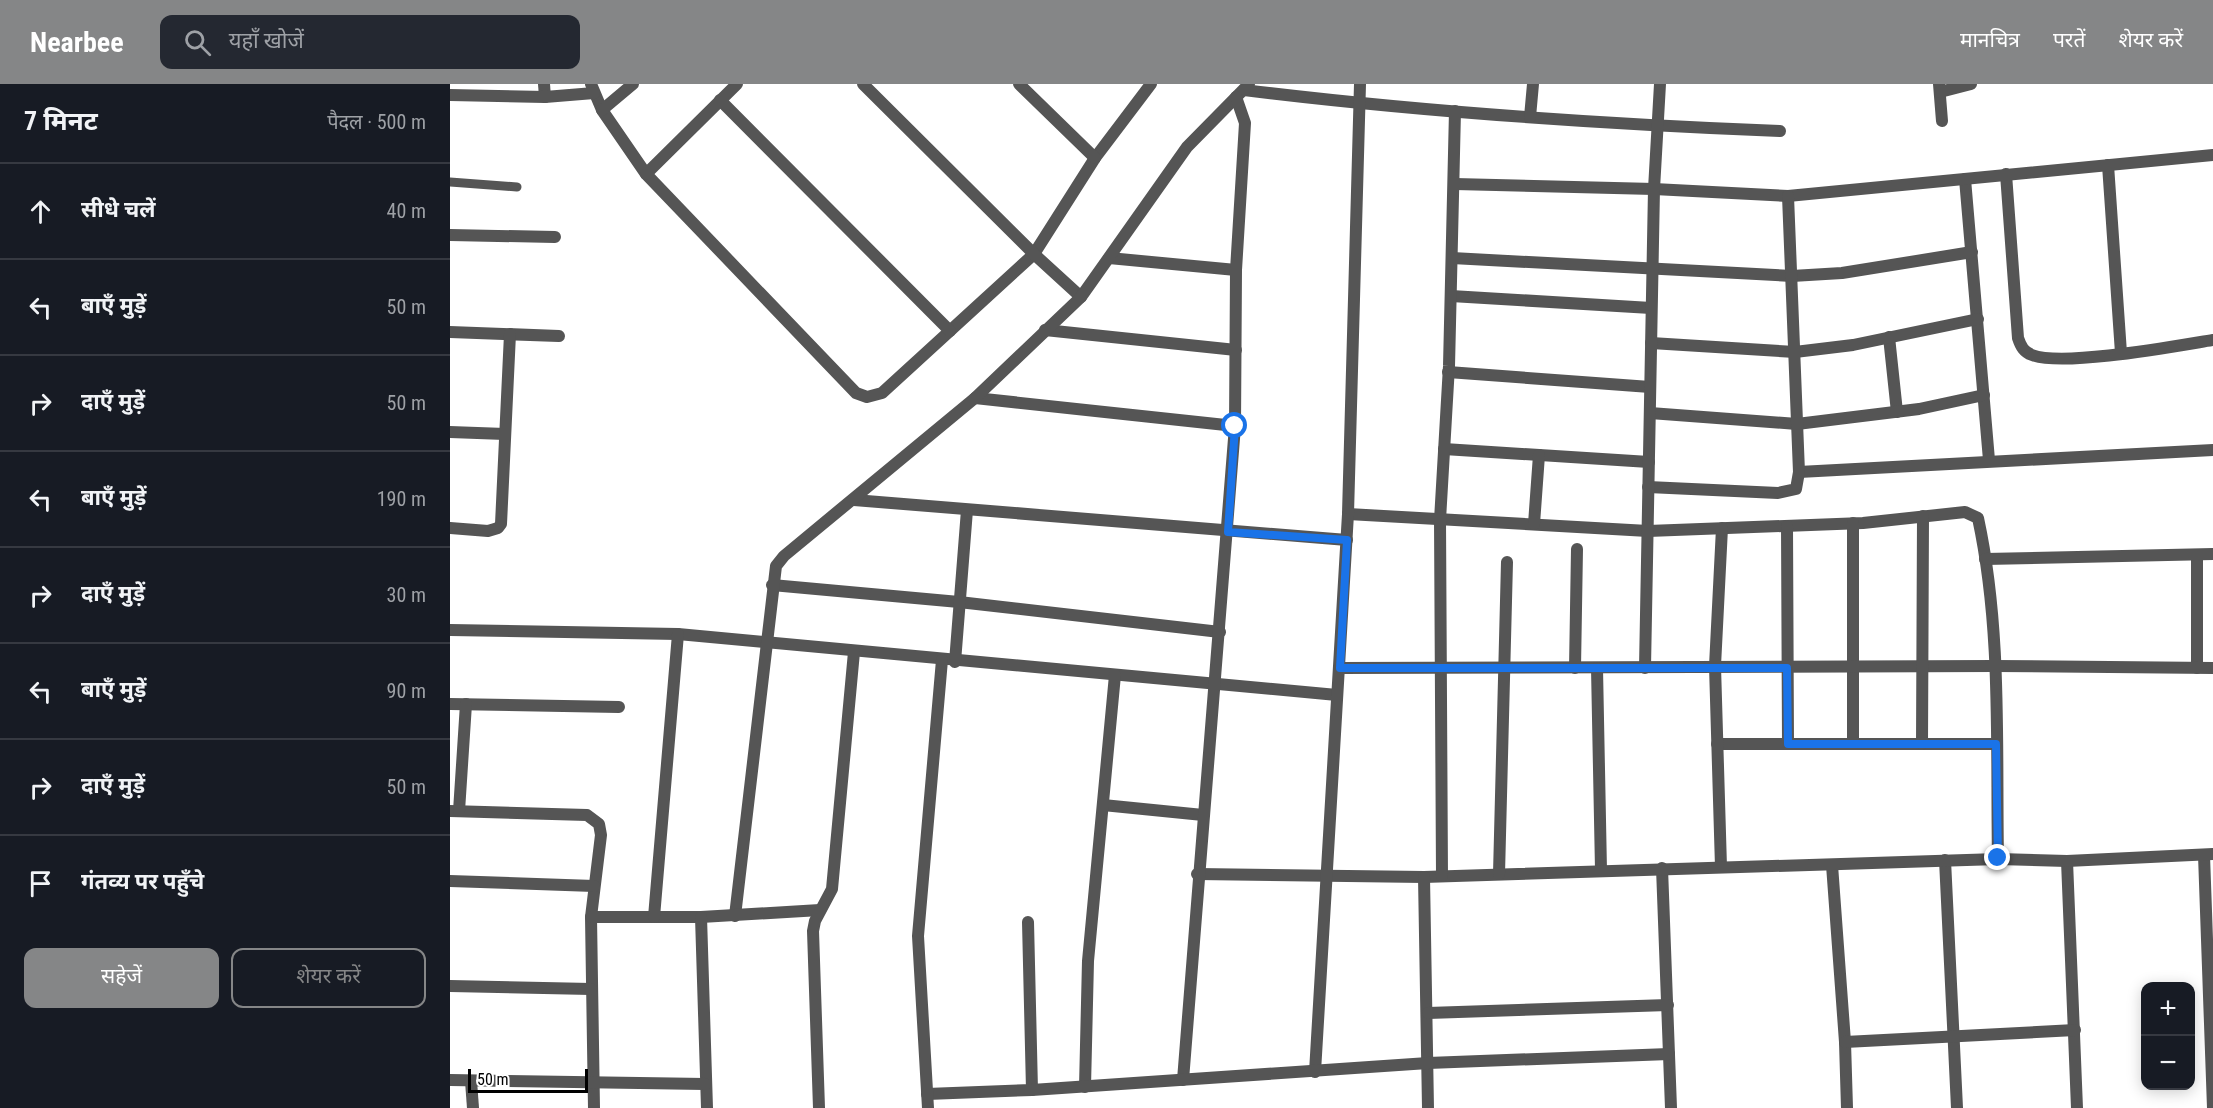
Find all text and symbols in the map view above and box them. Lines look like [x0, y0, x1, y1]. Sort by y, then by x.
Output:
search box [160, 15, 580, 69]
text: Nearbee [30, 26, 124, 59]
icon: search [181, 26, 214, 59]
text: यहाँ खोजें [229, 28, 304, 53]
text: मानचित्र [1960, 28, 2020, 52]
text: परतें [2053, 28, 2085, 52]
text: शेयर करें [2118, 28, 2183, 52]
text: 7 मिनट [24, 106, 98, 136]
text: पैदल · 500 m [327, 110, 426, 134]
icon: ahead [24, 195, 57, 228]
text: सीधे चलें [81, 197, 155, 222]
text: 40 m [387, 199, 426, 223]
icon: left [24, 291, 57, 324]
text: बाएँ मुड़ें [81, 293, 146, 318]
text: 50 m [387, 295, 426, 319]
icon: right [24, 387, 57, 420]
text: दाएँ मुड़ें [81, 389, 145, 414]
text: 50 m [387, 391, 426, 415]
route start [1221, 412, 1247, 438]
icon: left [24, 483, 57, 516]
text: बाएँ मुड़ें [81, 485, 146, 510]
text: 190 m [377, 487, 426, 511]
icon: right [24, 579, 57, 612]
text: दाएँ मुड़ें [81, 581, 145, 606]
text: 30 m [387, 583, 426, 607]
icon: left [24, 675, 57, 708]
text: बाएँ मुड़ें [81, 677, 146, 702]
text: 90 m [387, 679, 426, 703]
icon: right [24, 771, 57, 804]
text: दाएँ मुड़ें [81, 773, 145, 798]
text: 50 m [387, 775, 426, 799]
route end [1984, 844, 2010, 870]
icon: arrive [24, 867, 57, 900]
text: गंतव्य पर पहुँचे [81, 869, 204, 894]
button: सहेजें [24, 948, 219, 1008]
button: शेयर करें [231, 948, 426, 1008]
map controls [2141, 982, 2195, 1090]
button: + [2141, 982, 2195, 1036]
button: − [2141, 1036, 2195, 1090]
scale bar [468, 1066, 588, 1094]
text: 50 m [477, 1070, 509, 1089]

